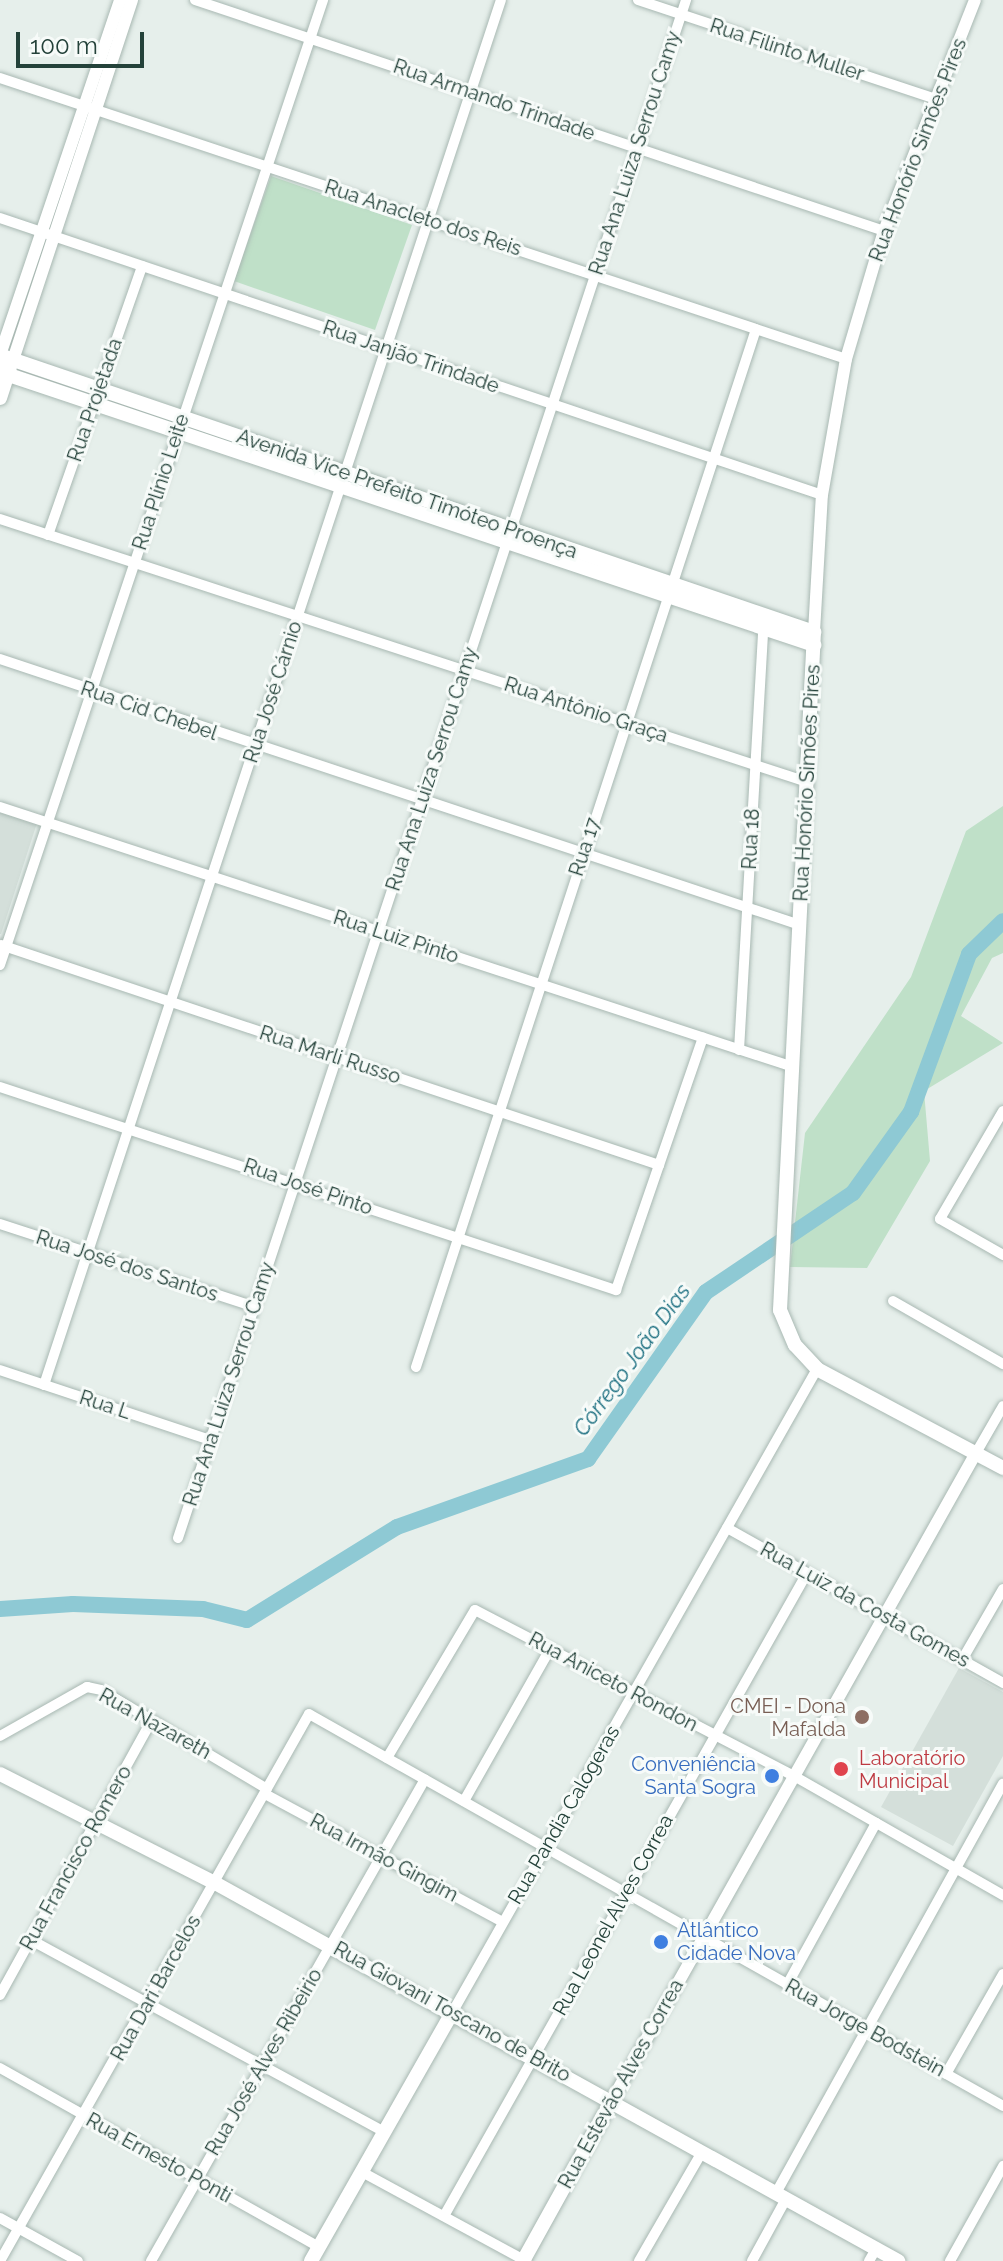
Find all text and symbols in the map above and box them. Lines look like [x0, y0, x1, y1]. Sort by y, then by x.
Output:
street label: Rua Filinto Muller [707, 14, 867, 86]
scale bar [20, 16, 148, 66]
street label: Rua Ana Luiza Serrou Camy [584, 28, 686, 278]
text: 100 m [30, 31, 98, 60]
street label: Rua Honório Simões Pires [864, 35, 972, 265]
street label: Rua Armando Trindade [390, 54, 598, 146]
street label: Rua Anacleto dos Reis [321, 175, 525, 261]
street label: Rua Janjão Trindade [319, 315, 503, 399]
street label: Rua Projetada [63, 335, 127, 465]
street label: Rua Plínio Leite [128, 411, 194, 553]
street label: Avenida Vice Prefeito Timóteo Proença [233, 424, 581, 564]
street label: Rua José Cárnio [239, 618, 307, 766]
street label: Rua Ana Luiza Serrou Camy [381, 644, 483, 894]
street label: Rua Honório Simões Pires [789, 664, 825, 902]
street label: Rua Antônio Graça [501, 672, 671, 748]
street label: Rua Cid Chebel [77, 676, 221, 746]
street label: Rua 18 [737, 808, 765, 870]
street label: Rua 17 [564, 815, 606, 879]
street label: Rua Luiz Pinto [330, 905, 462, 969]
street label: Rua Marli Russo [256, 1021, 404, 1089]
street label: Rua José Pinto [240, 1154, 376, 1220]
street label: Rua José dos Santos [33, 1225, 221, 1307]
street label: Rua Ana Luiza Serrou Camy [178, 1259, 280, 1509]
water label: Córrego João Dias [568, 1279, 696, 1441]
street label: Rua L [76, 1385, 134, 1425]
street label: Rua Luiz da Costa Gomes [756, 1537, 974, 1673]
street label: Rua Aniceto Rondon [524, 1627, 702, 1737]
street label: Rua Nazareth [95, 1683, 215, 1765]
place label: CMEI - Dona Mafalda [730, 1694, 846, 1741]
marker: CMEI - Dona Mafalda [853, 1708, 871, 1726]
street label: Rua Pandia Calogeras [503, 1722, 625, 1908]
place label: Laboratório Municipal [859, 1746, 965, 1793]
place label: Conveniência Santa Sogra [631, 1752, 756, 1799]
marker: Laboratório Municipal [830, 1758, 852, 1780]
street label: Rua Francisco Romero [15, 1761, 137, 1955]
marker: Conveniência Santa Sogra [763, 1767, 781, 1785]
street label: Rua Irmão Gingim [306, 1809, 462, 1907]
street label: Rua Leonel Alves Correa [547, 1810, 679, 2020]
street label: Rua Dari Barcelos [106, 1911, 206, 2065]
place label: Atlântico Cidade Nova [677, 1918, 796, 1965]
marker: Atlântico Cidade Nova [652, 1933, 670, 1951]
street label: Rua Giovani Toscano de Brito [329, 1937, 575, 2087]
street label: Rua José Alves Ribeirio [200, 1964, 328, 2160]
street label: Rua Jorge Bodstein [781, 1974, 949, 2082]
street label: Rua Estevão Alves Correa [553, 1975, 689, 2193]
street label: Rua Ernesto Ponti [82, 2108, 236, 2208]

